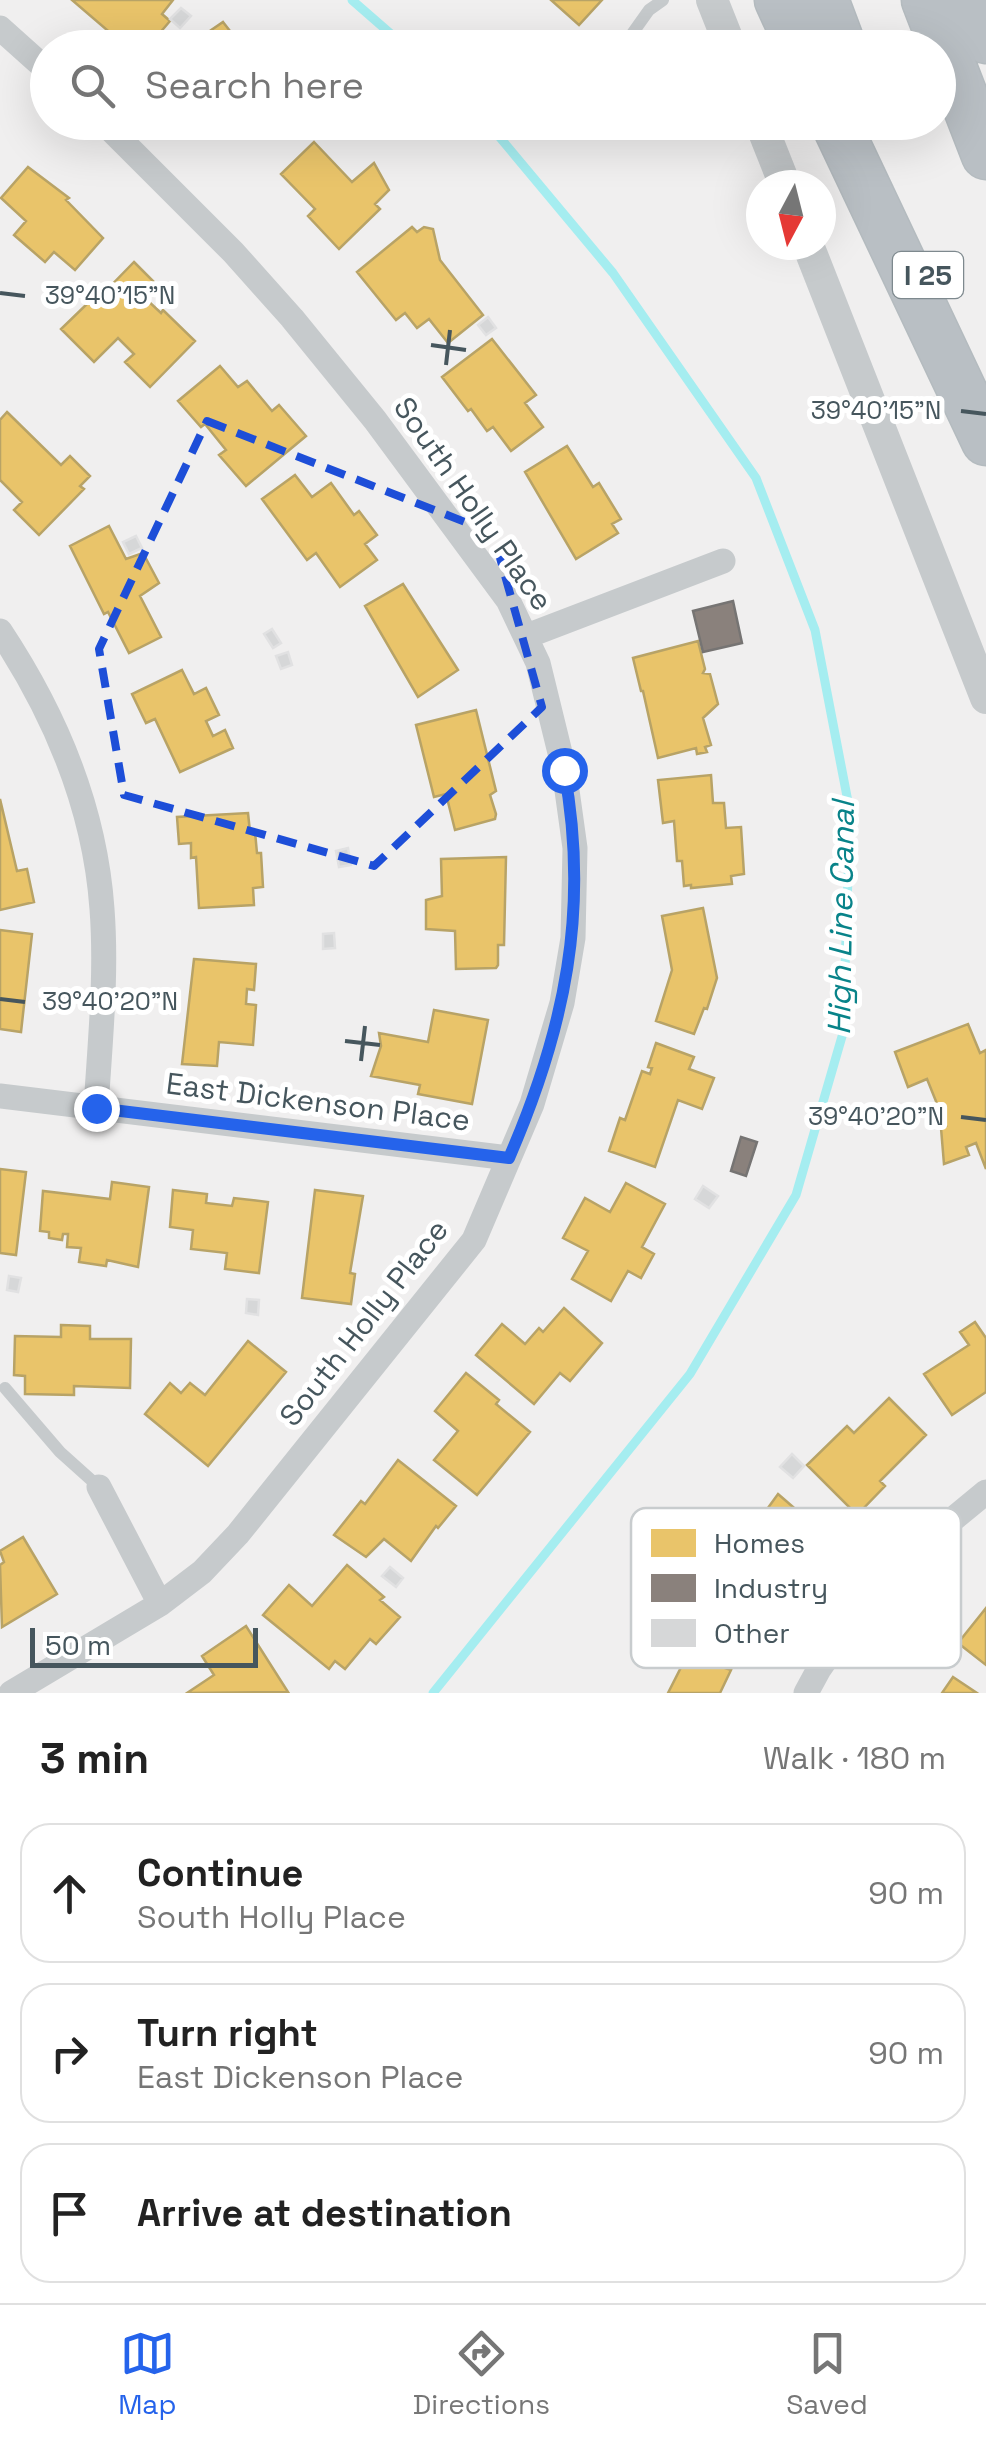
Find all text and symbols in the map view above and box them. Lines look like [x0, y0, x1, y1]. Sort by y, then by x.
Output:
search box [30, 30, 956, 140]
icon: search [65, 58, 120, 113]
text: Search here [145, 61, 364, 109]
north arrow [746, 170, 836, 260]
road number: I 25 [893, 252, 963, 298]
text: 39°40'15"N [45, 279, 175, 311]
street label: South Holly Place [385, 389, 562, 618]
text: 39°40'15"N [811, 394, 941, 426]
route start [542, 748, 588, 794]
water label: High Line Canal [819, 797, 863, 1035]
text: 39°40'20"N [42, 985, 178, 1017]
street label: East Dickenson Place [164, 1063, 472, 1140]
route end [74, 1086, 120, 1132]
text: 39°40'20"N [808, 1100, 944, 1132]
street label: South Holly Place [271, 1211, 457, 1434]
legend [631, 1508, 961, 1668]
text: Homes [714, 1525, 805, 1561]
text: Industry [714, 1570, 828, 1606]
text: Other [714, 1615, 790, 1651]
scale bar [30, 1623, 258, 1668]
text: 50 m [45, 1627, 111, 1663]
text: 3 min [40, 1732, 149, 1785]
text: Walk · 180 m [763, 1738, 946, 1778]
text: Continue [137, 1849, 303, 1897]
icon: ahead [42, 1866, 97, 1921]
text: 90 m [868, 1873, 944, 1913]
text: South Holly Place [137, 1897, 406, 1937]
text: Turn right [137, 2009, 318, 2057]
icon: right [42, 2026, 97, 2081]
text: 90 m [868, 2033, 944, 2073]
text: East Dickenson Place [137, 2057, 463, 2097]
icon: arrive [42, 2186, 97, 2241]
text: Arrive at destination [137, 2189, 512, 2237]
tab: Map [118, 2326, 176, 2422]
tab: Directions [413, 2326, 550, 2422]
tab: Saved [786, 2326, 868, 2422]

